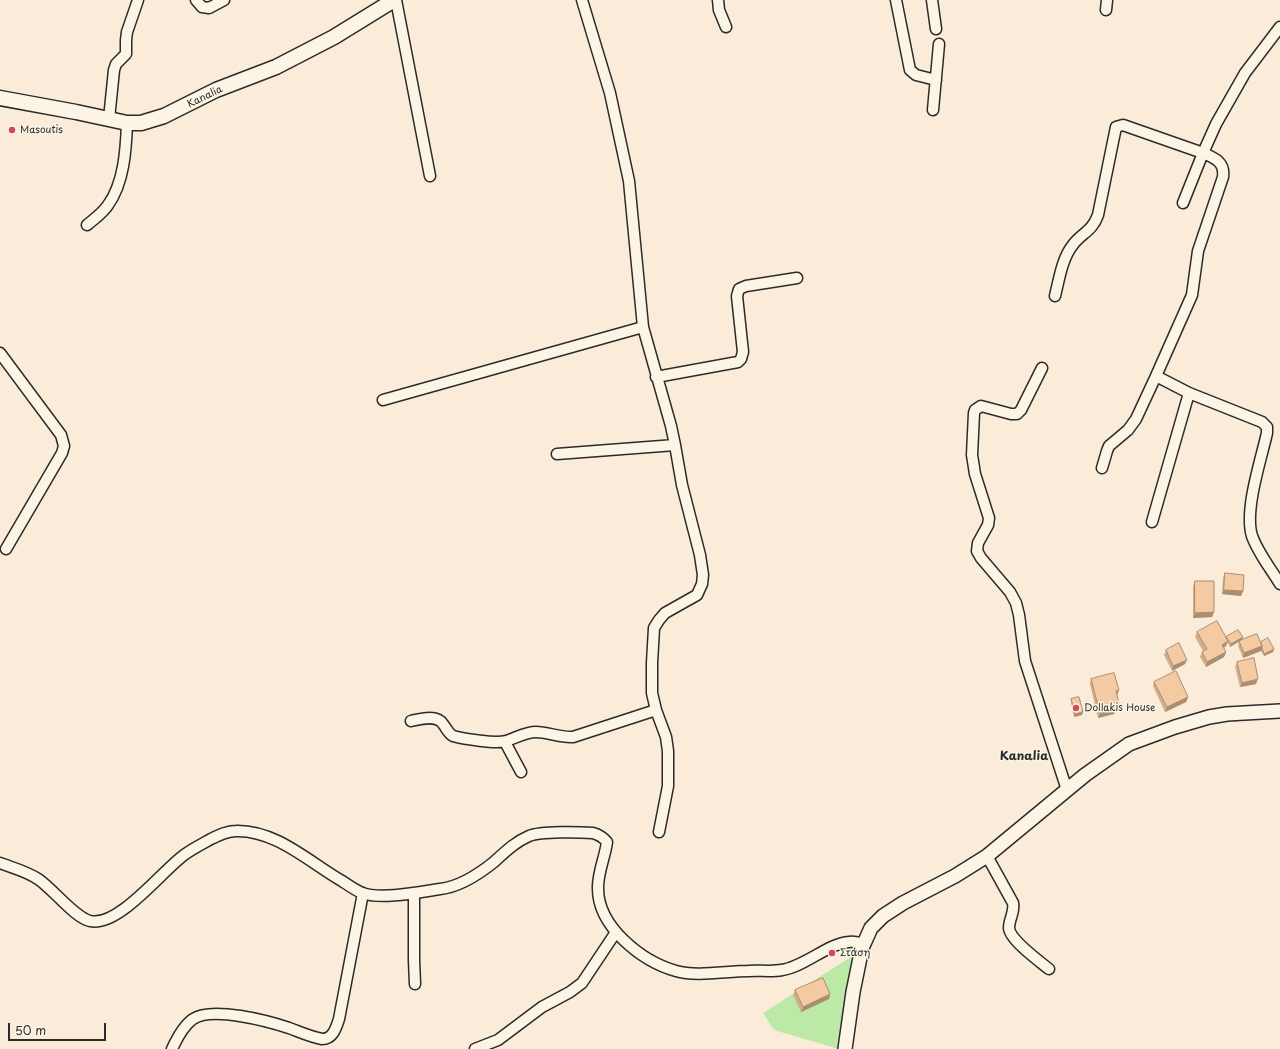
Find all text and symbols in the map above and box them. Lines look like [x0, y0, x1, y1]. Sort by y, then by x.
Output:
street label: Kanalia [185, 83, 225, 111]
place label: Masoutis [20, 124, 63, 136]
marker: Masoutis [7, 125, 17, 135]
place label: Dollakis House [1084, 702, 1155, 714]
marker: Dollakis House [1071, 703, 1081, 713]
district label: Kanalia [1000, 750, 1048, 764]
place label: Στάση [840, 947, 870, 959]
marker: Στάση [827, 948, 837, 958]
scale bar [10, 1015, 108, 1041]
text: 50 m [15, 1021, 46, 1039]

